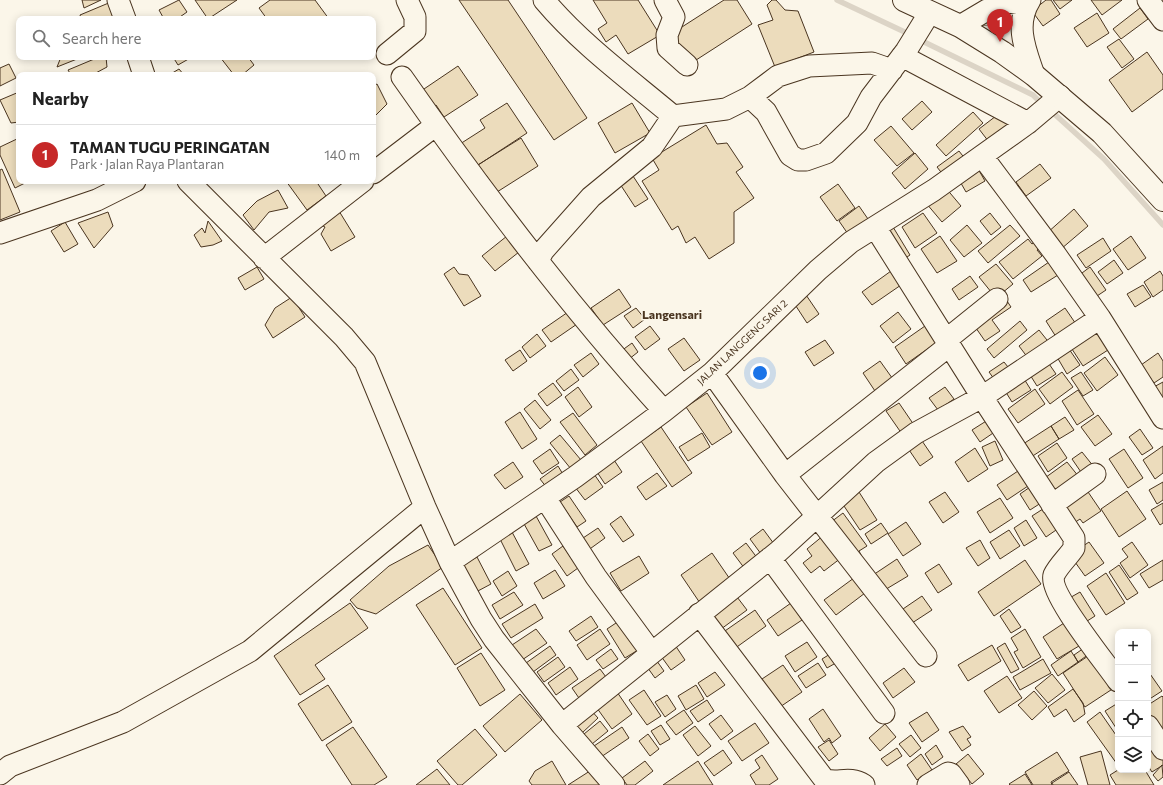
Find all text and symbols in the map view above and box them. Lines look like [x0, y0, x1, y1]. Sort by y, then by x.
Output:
pin: 1 [987, 9, 1013, 42]
search box [16, 16, 376, 60]
icon: search [30, 27, 52, 49]
text: Search here [62, 29, 141, 47]
text: Nearby [32, 88, 89, 109]
text: TAMAN TUGU PERINGATAN [70, 138, 270, 156]
text: 1 [42, 147, 48, 163]
text: 140 m [324, 147, 360, 163]
text: Park · Jalan Raya Plantaran [70, 156, 224, 172]
street label: JALAN LANGGENG SARI 2 [694, 297, 790, 387]
district label: Langensari [642, 307, 702, 321]
your location [750, 363, 770, 383]
map controls [1115, 629, 1151, 773]
button: + [1115, 629, 1151, 665]
button: − [1115, 665, 1151, 701]
button: locate [1115, 701, 1151, 737]
button: layers [1115, 737, 1151, 773]

